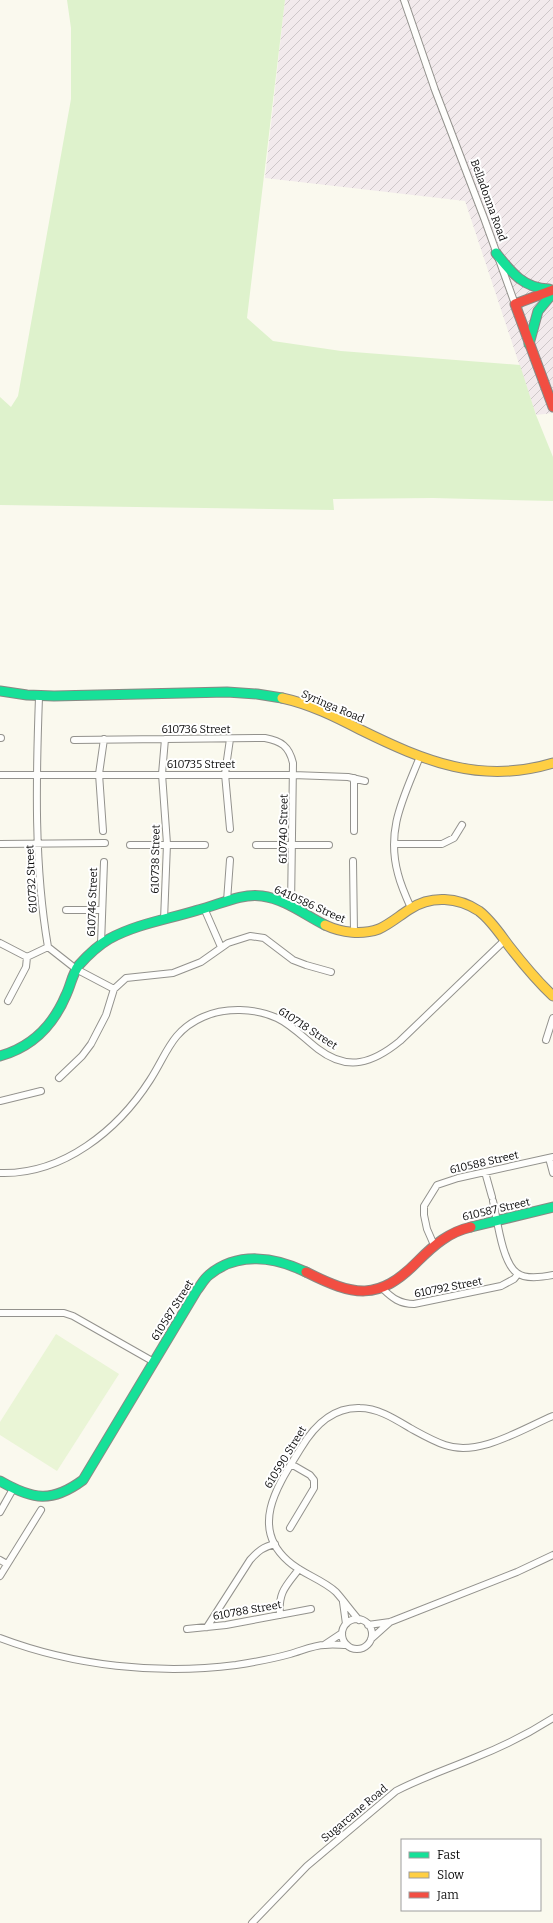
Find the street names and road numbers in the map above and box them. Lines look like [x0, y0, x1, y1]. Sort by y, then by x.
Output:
street label: Belladonna Road [468, 158, 510, 243]
street label: Syringa Road [299, 687, 367, 726]
street label: 610736 Street [161, 723, 231, 736]
street label: 610735 Street [167, 758, 235, 771]
street label: 610740 Street [276, 794, 291, 864]
street label: 610738 Street [148, 824, 163, 894]
street label: 610732 Street [23, 844, 40, 914]
street label: 610746 Street [85, 867, 100, 937]
street label: 6410586 Street [272, 883, 347, 926]
street label: 610718 Street [276, 1005, 340, 1052]
street label: 610588 Street [448, 1148, 520, 1177]
street label: 610587 Street [461, 1195, 531, 1224]
street label: 610792 Street [413, 1275, 483, 1300]
street label: 610587 Street [149, 1278, 196, 1343]
street label: 610590 Street [262, 1424, 309, 1491]
street label: 610788 Street [212, 1598, 283, 1623]
street label: Sugarcane Road [319, 1782, 390, 1845]

